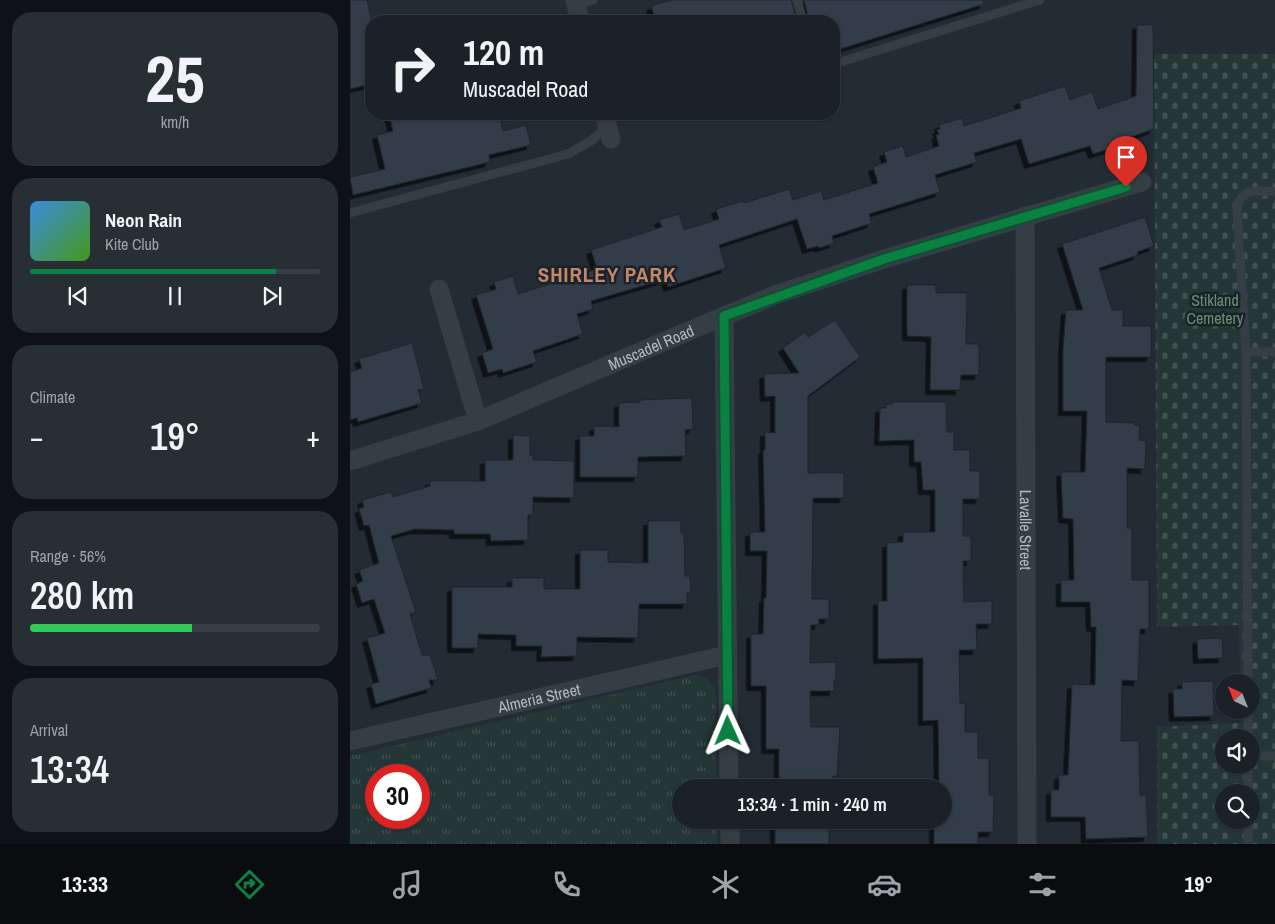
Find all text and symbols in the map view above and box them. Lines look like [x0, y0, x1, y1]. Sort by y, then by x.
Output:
text: 120 m [463, 29, 544, 76]
text: 25 [145, 35, 205, 122]
icon: right [380, 35, 445, 100]
text: Muscadel Road [463, 74, 588, 104]
text: km/h [161, 111, 189, 133]
pin [1105, 136, 1147, 187]
icon: arrive [1112, 143, 1140, 171]
text: Neon Rain [105, 207, 182, 233]
text: Kite Club [105, 233, 159, 255]
district label: SHIRLEY PARK [538, 260, 676, 289]
icon: previous [64, 282, 92, 310]
icon: pause [161, 282, 189, 310]
icon: next [258, 282, 286, 310]
park label: Stikland Cemetery [1187, 289, 1244, 329]
street label: Muscadel Road [605, 319, 697, 375]
text: Climate [30, 386, 75, 408]
text: 19° [150, 411, 200, 462]
text: − [30, 418, 43, 456]
text: + [307, 418, 320, 456]
street label: Lavalle Street [1015, 490, 1037, 571]
text: Range · 56% [30, 545, 106, 567]
text: 280 km [30, 570, 134, 621]
north arrow [1215, 674, 1260, 719]
map controls [1215, 674, 1260, 829]
street label: Almeria Street [495, 678, 583, 718]
position arrow [701, 704, 753, 756]
text: Arrival [30, 719, 68, 741]
button: sound [1215, 729, 1260, 774]
text: 13:34 [30, 744, 109, 795]
speed limit sign: 30 [365, 764, 430, 829]
button: search [1215, 784, 1260, 829]
text: 13:34 · 1 min · 240 m [737, 791, 887, 817]
icon: directions [232, 867, 267, 902]
icon: music [390, 867, 425, 902]
icon: phone [549, 867, 584, 902]
icon: climate [708, 867, 743, 902]
icon: car [867, 867, 902, 902]
icon: filters [1025, 867, 1060, 902]
text: 13:33 [62, 869, 108, 899]
text: 19° [1184, 869, 1213, 899]

